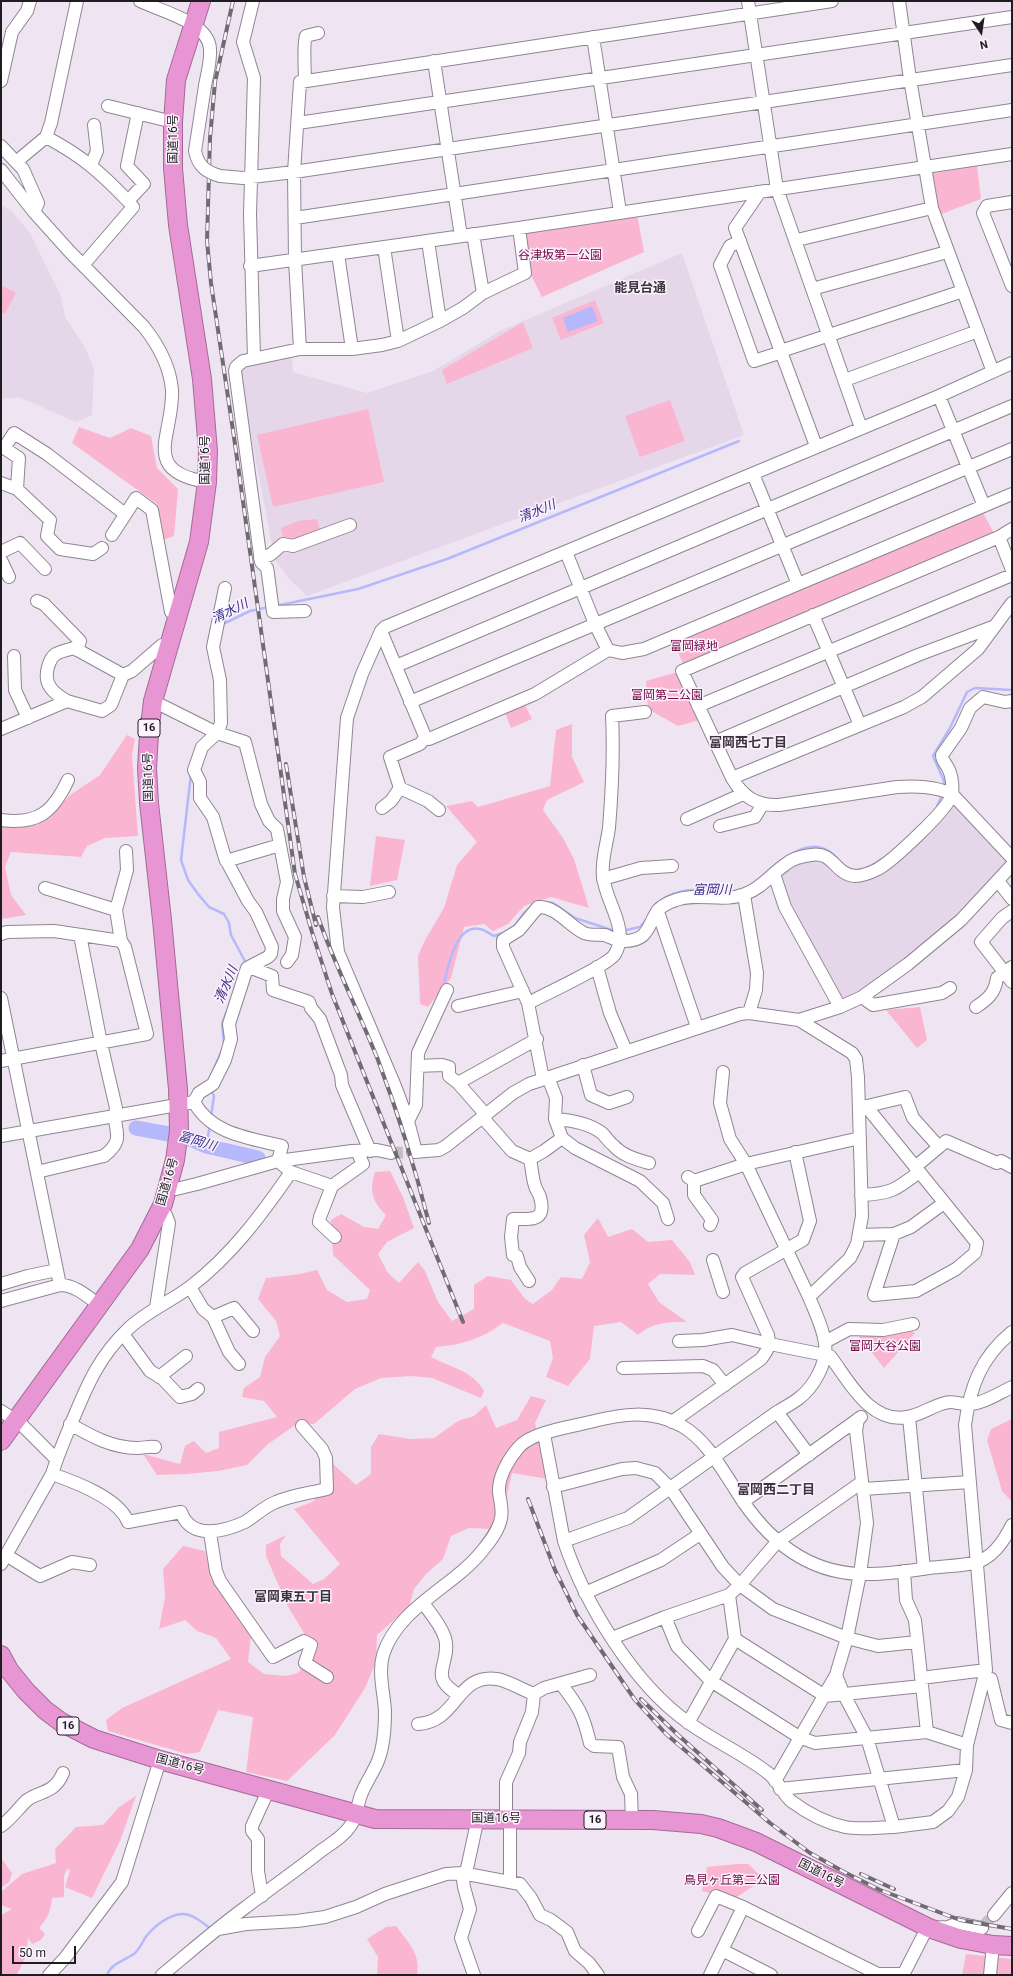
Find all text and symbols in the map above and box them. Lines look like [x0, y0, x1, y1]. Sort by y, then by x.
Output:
north arrow [961, 12, 1001, 52]
text: N [979, 37, 989, 51]
street label: 国道16号 [167, 114, 181, 164]
park label: 谷津坂第一公園 [518, 249, 602, 263]
district label: 能見台通 [614, 281, 666, 297]
street label: 国道16号 [199, 435, 213, 485]
water label: 清水川 [516, 497, 558, 527]
water label: 清水川 [209, 596, 251, 628]
park label: 富岡緑地 [670, 640, 718, 654]
park label: 富岡第二公園 [631, 689, 703, 703]
road number: 16 [138, 719, 160, 737]
district label: 富岡西七丁目 [709, 736, 787, 752]
street label: 国道16号 [141, 752, 157, 802]
water label: 富岡川 [693, 883, 731, 899]
water label: 清水川 [212, 964, 242, 1006]
water label: 富岡川 [176, 1129, 218, 1155]
street label: 国道16号 [154, 1156, 182, 1208]
park label: 富岡大谷公園 [849, 1340, 921, 1354]
district label: 富岡西二丁目 [737, 1483, 815, 1499]
district label: 富岡東五丁目 [254, 1590, 332, 1606]
road number: 16 [57, 1717, 79, 1735]
street label: 国道16号 [154, 1752, 206, 1778]
road number: 16 [584, 1811, 606, 1829]
street label: 国道16号 [471, 1812, 521, 1826]
street label: 国道16号 [796, 1856, 846, 1892]
park label: 鳥見ヶ丘第二公園 [684, 1874, 780, 1888]
scale bar [14, 1938, 78, 1964]
text: 50 m [19, 1946, 46, 1960]

